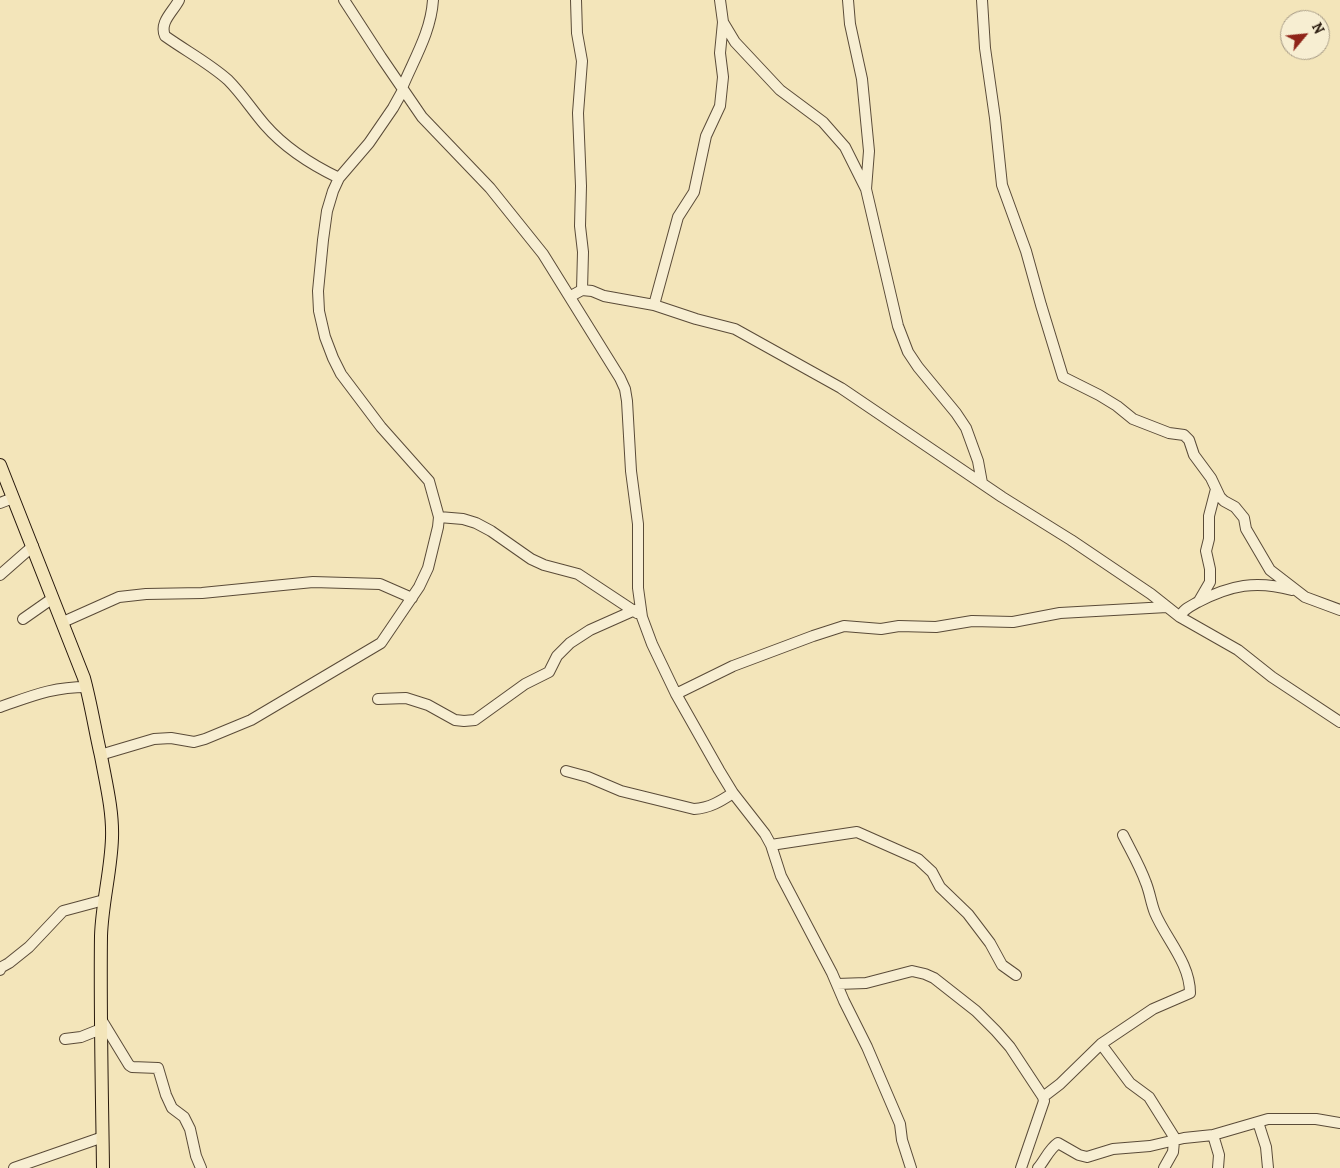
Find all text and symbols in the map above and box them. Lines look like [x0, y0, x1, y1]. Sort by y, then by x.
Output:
north arrow [1280, 10, 1330, 60]
text: N [1307, 19, 1329, 37]

